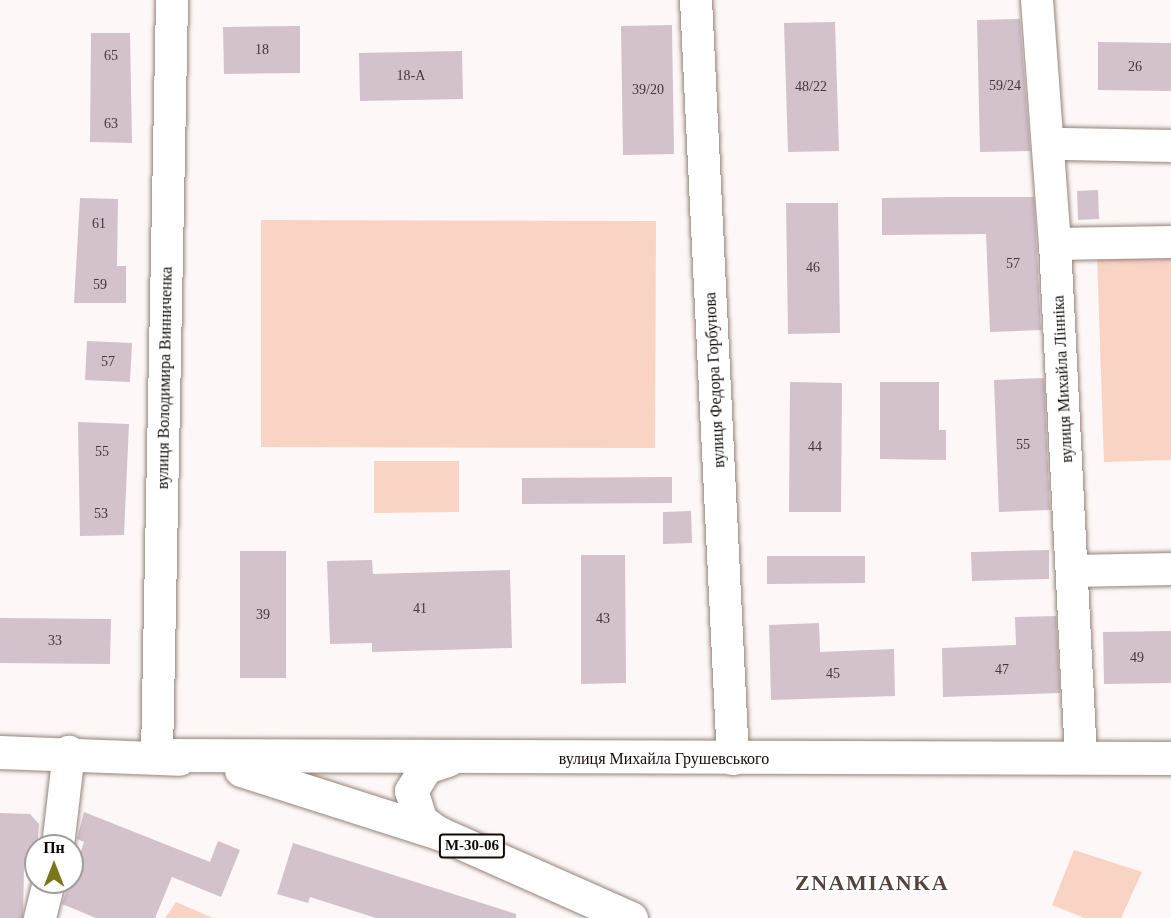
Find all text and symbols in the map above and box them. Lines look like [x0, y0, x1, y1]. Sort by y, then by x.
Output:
house number: 18 [255, 42, 269, 58]
house number: 65 [104, 48, 118, 64]
house number: 26 [1128, 59, 1142, 75]
house number: 18-А [397, 68, 425, 84]
house number: 59/24 [989, 78, 1021, 94]
house number: 48/22 [795, 79, 827, 95]
house number: 39/20 [632, 82, 664, 98]
house number: 63 [104, 116, 118, 132]
house number: 61 [92, 216, 106, 232]
house number: 57 [1006, 256, 1020, 272]
house number: 46 [806, 260, 820, 276]
street label: вулиця Володимира Винниченка [153, 267, 177, 489]
house number: 59 [93, 277, 107, 293]
street label: вулиця Федора Горбунова [701, 292, 729, 468]
street label: вулиця Михайла Лінніка [1049, 295, 1077, 463]
house number: 57 [101, 354, 115, 370]
house number: 55 [1016, 437, 1030, 453]
house number: 44 [808, 439, 822, 455]
house number: 55 [95, 444, 109, 460]
house number: 53 [94, 506, 108, 522]
house number: 41 [413, 601, 427, 617]
house number: 39 [256, 607, 270, 623]
house number: 43 [596, 611, 610, 627]
house number: 33 [48, 633, 62, 649]
house number: 49 [1130, 650, 1144, 666]
house number: 47 [995, 662, 1009, 678]
house number: 45 [826, 666, 840, 682]
street label: вулиця Михайла Грушевського [559, 749, 769, 769]
north arrow [24, 834, 84, 894]
road number: М-30-06 [438, 834, 506, 858]
text: Пн [43, 839, 65, 856]
district label: ZNAMIANKA [795, 870, 949, 896]

